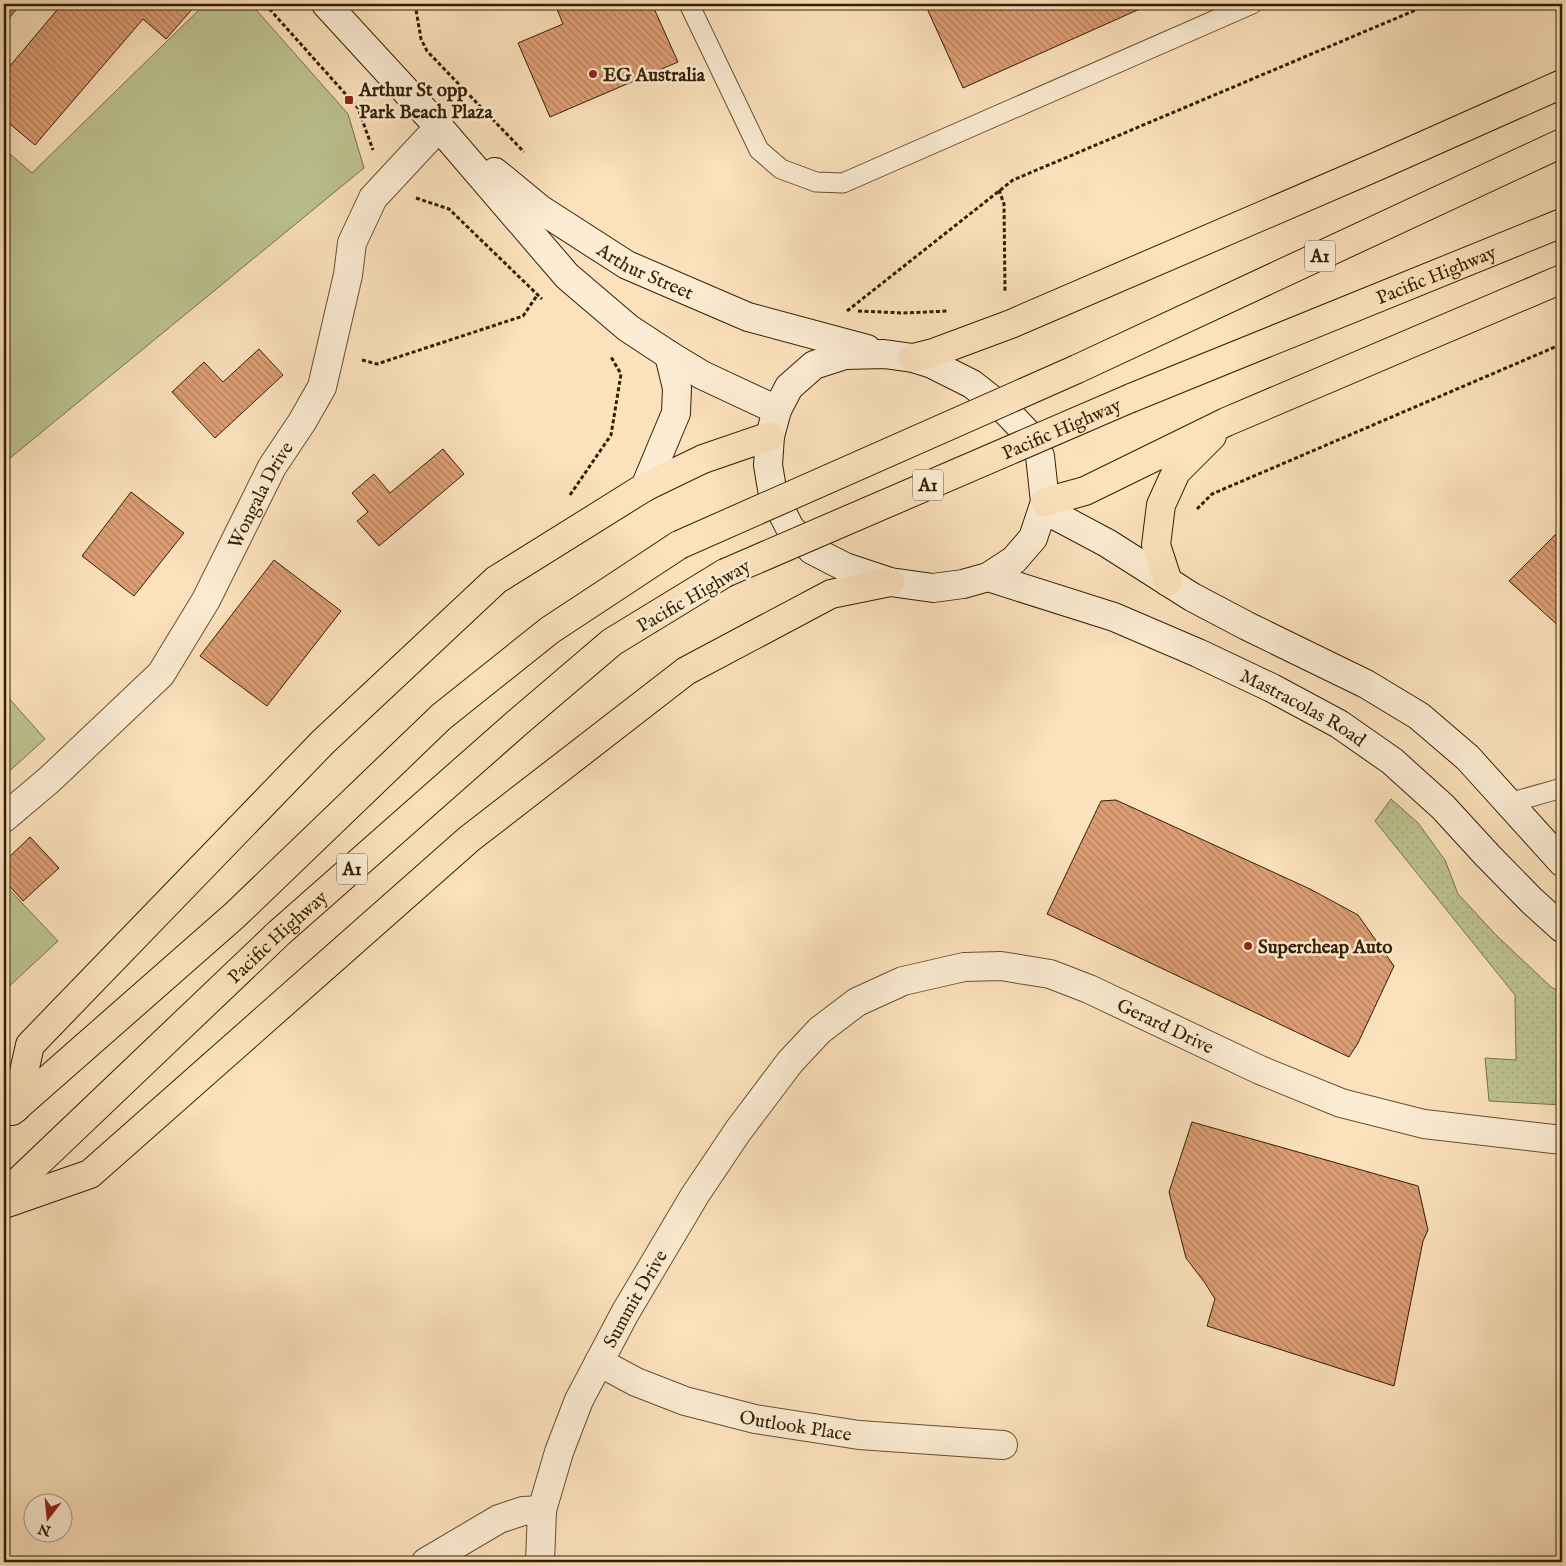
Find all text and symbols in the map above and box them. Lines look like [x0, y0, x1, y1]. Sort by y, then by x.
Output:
place label: EG Australia [603, 64, 706, 88]
marker: EG Australia [587, 68, 599, 80]
place label: Arthur St opp Park Beach Plaza [358, 79, 493, 125]
marker: Arthur St opp Park Beach Plaza [343, 94, 355, 106]
street label: Arthur Street [591, 238, 697, 306]
road number: A1 [1305, 240, 1335, 272]
street label: Pacific Highway [1373, 241, 1501, 311]
street label: Pacific Highway [999, 394, 1126, 466]
street label: Wongala Drive [223, 437, 300, 553]
road number: A1 [913, 470, 943, 500]
street label: Pacific Highway [633, 554, 756, 639]
street label: Mastracolas Road [1236, 665, 1370, 753]
road number: A1 [337, 854, 367, 884]
street label: Pacific Highway [223, 886, 334, 990]
place label: Supercheap Auto [1258, 936, 1393, 960]
marker: Supercheap Auto [1242, 940, 1254, 952]
street label: Gerard Drive [1112, 994, 1217, 1060]
street label: Summit Drive [599, 1246, 674, 1352]
street label: Outlook Place [736, 1405, 853, 1448]
north arrow [22, 1494, 72, 1544]
text: N [36, 1519, 54, 1540]

